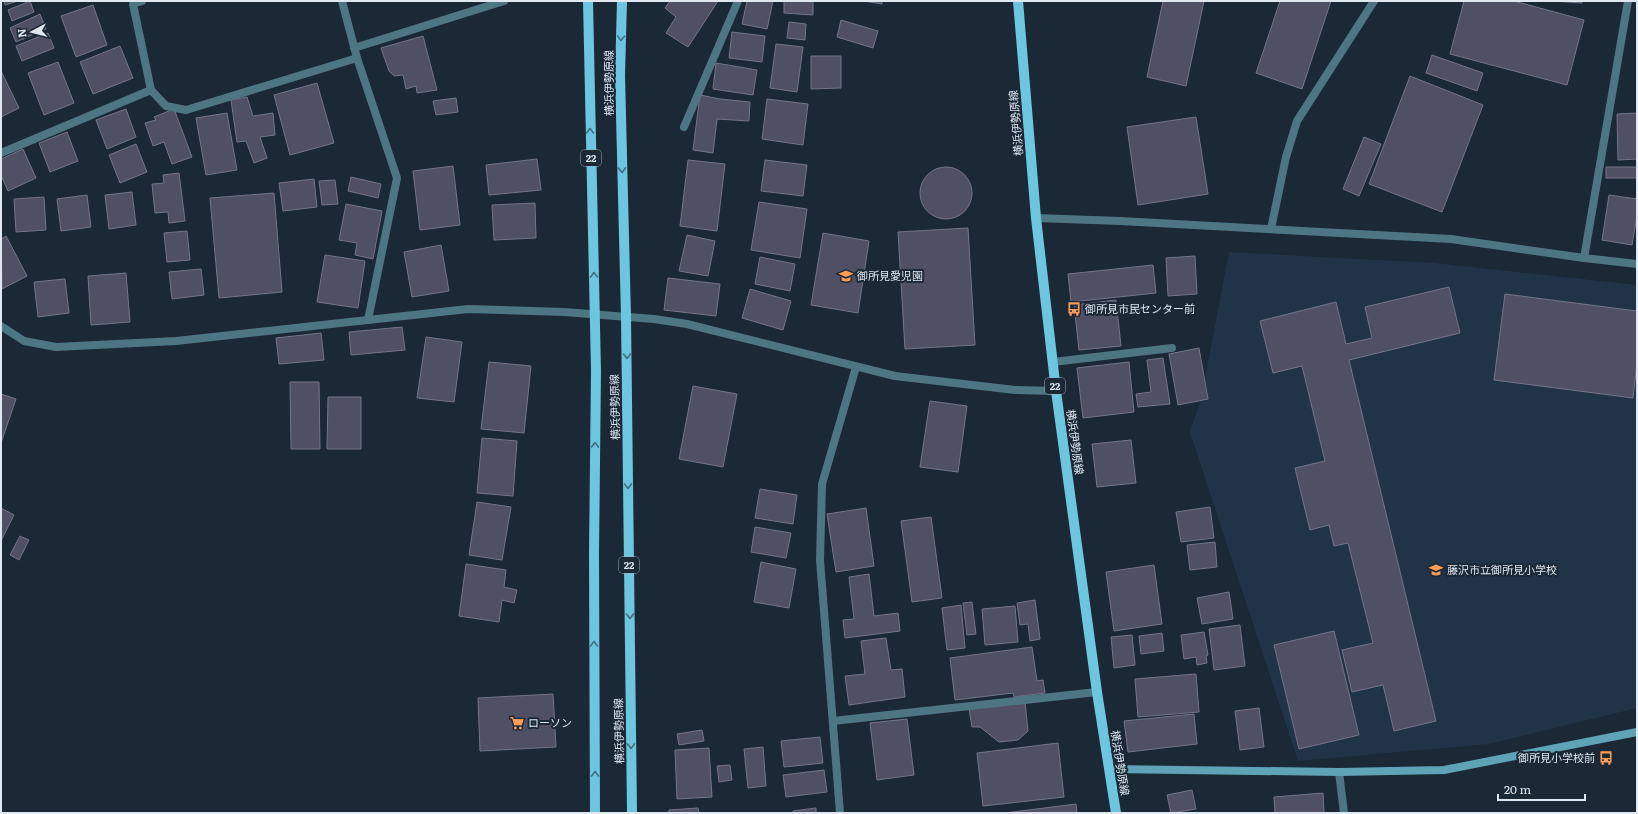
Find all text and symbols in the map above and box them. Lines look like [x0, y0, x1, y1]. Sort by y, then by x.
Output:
north arrow [12, 12, 52, 52]
text: N [13, 28, 30, 39]
one-way arrow [617, 35, 625, 41]
street label: 横浜伊勢原線 [600, 50, 616, 116]
street label: 横浜伊勢原線 [1004, 90, 1026, 157]
one-way arrow [586, 128, 594, 134]
road number: 22 [581, 150, 601, 166]
one-way arrow [618, 167, 626, 173]
place label: 御所見愛児園 [856, 267, 923, 283]
school or university icon: 御所見愛児園 [838, 268, 854, 284]
one-way arrow [590, 272, 598, 278]
place label: 御所見市民センター前 [1084, 300, 1195, 316]
bus stop icon: 御所見市民センター前 [1066, 301, 1082, 317]
one-way arrow [623, 353, 631, 359]
street label: 横浜伊勢原線 [605, 374, 623, 440]
road number: 22 [1045, 378, 1065, 394]
street label: 横浜伊勢原線 [1063, 408, 1089, 476]
one-way arrow [591, 442, 599, 448]
one-way arrow [624, 483, 632, 489]
road number: 22 [619, 557, 639, 573]
place label: 藤沢市立御所見小学校 [1447, 561, 1557, 577]
school or university icon: 藤沢市立御所見小学校 [1428, 562, 1444, 578]
one-way arrow [625, 613, 634, 619]
one-way arrow [590, 641, 598, 647]
street label: 横浜伊勢原線 [609, 698, 627, 764]
place label: ローソン [528, 714, 572, 730]
supermarket icon: ローソン [509, 715, 525, 731]
street label: 横浜伊勢原線 [1108, 729, 1134, 797]
one-way arrow [627, 743, 635, 749]
place label: 御所見小学校前 [1517, 749, 1595, 765]
bus stop icon: 御所見小学校前 [1598, 750, 1614, 766]
one-way arrow [590, 771, 599, 777]
scale bar [1498, 776, 1585, 802]
text: 20 m [1504, 780, 1531, 798]

